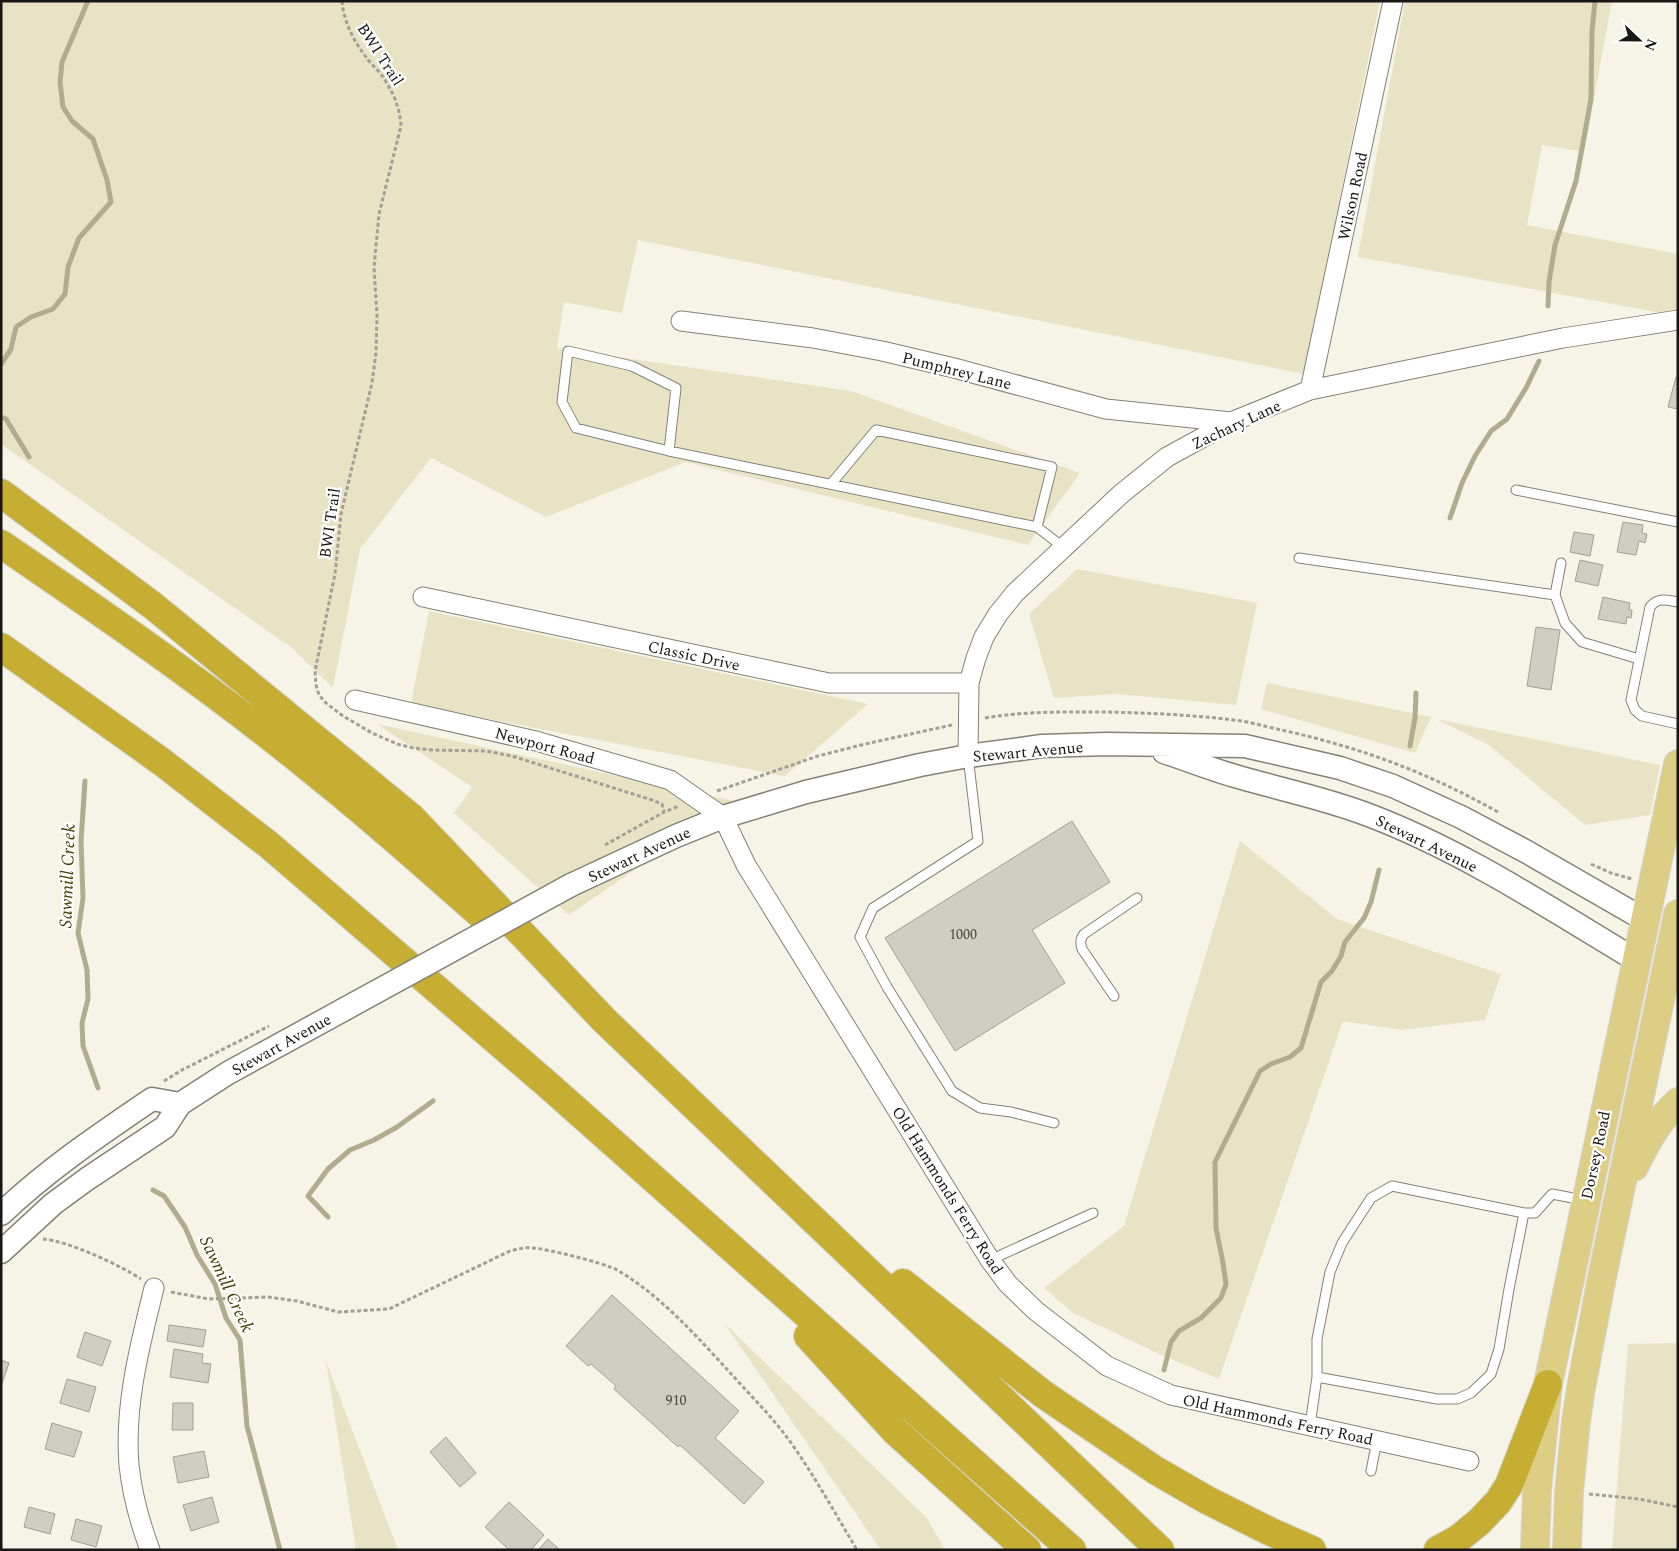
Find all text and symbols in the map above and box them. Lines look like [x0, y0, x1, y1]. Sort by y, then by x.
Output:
north arrow [1614, 15, 1664, 65]
street label: BWI Trail [351, 18, 409, 91]
text: N [1639, 35, 1662, 54]
street label: Wilson Road [1332, 150, 1374, 243]
street label: Pumphrey Lane [899, 346, 1014, 396]
street label: Zachary Lane [1188, 394, 1285, 456]
street label: BWI Trail [313, 486, 347, 560]
street label: Classic Drive [645, 635, 742, 677]
street label: Newport Road [492, 721, 597, 771]
street label: Stewart Avenue [972, 735, 1084, 769]
street label: Stewart Avenue [1372, 809, 1482, 879]
street label: Stewart Avenue [584, 821, 695, 889]
water label: Sawmill Creek [52, 823, 83, 928]
house number: 1000 [949, 924, 977, 945]
street label: Stewart Avenue [227, 1008, 336, 1082]
street label: Old Hammonds Ferry Road [886, 1102, 1009, 1279]
street label: Dorsey Road [1575, 1109, 1617, 1202]
water label: Sawmill Creek [192, 1231, 261, 1338]
street label: Old Hammonds Ferry Road [1180, 1388, 1375, 1452]
house number: 910 [666, 1390, 687, 1411]

